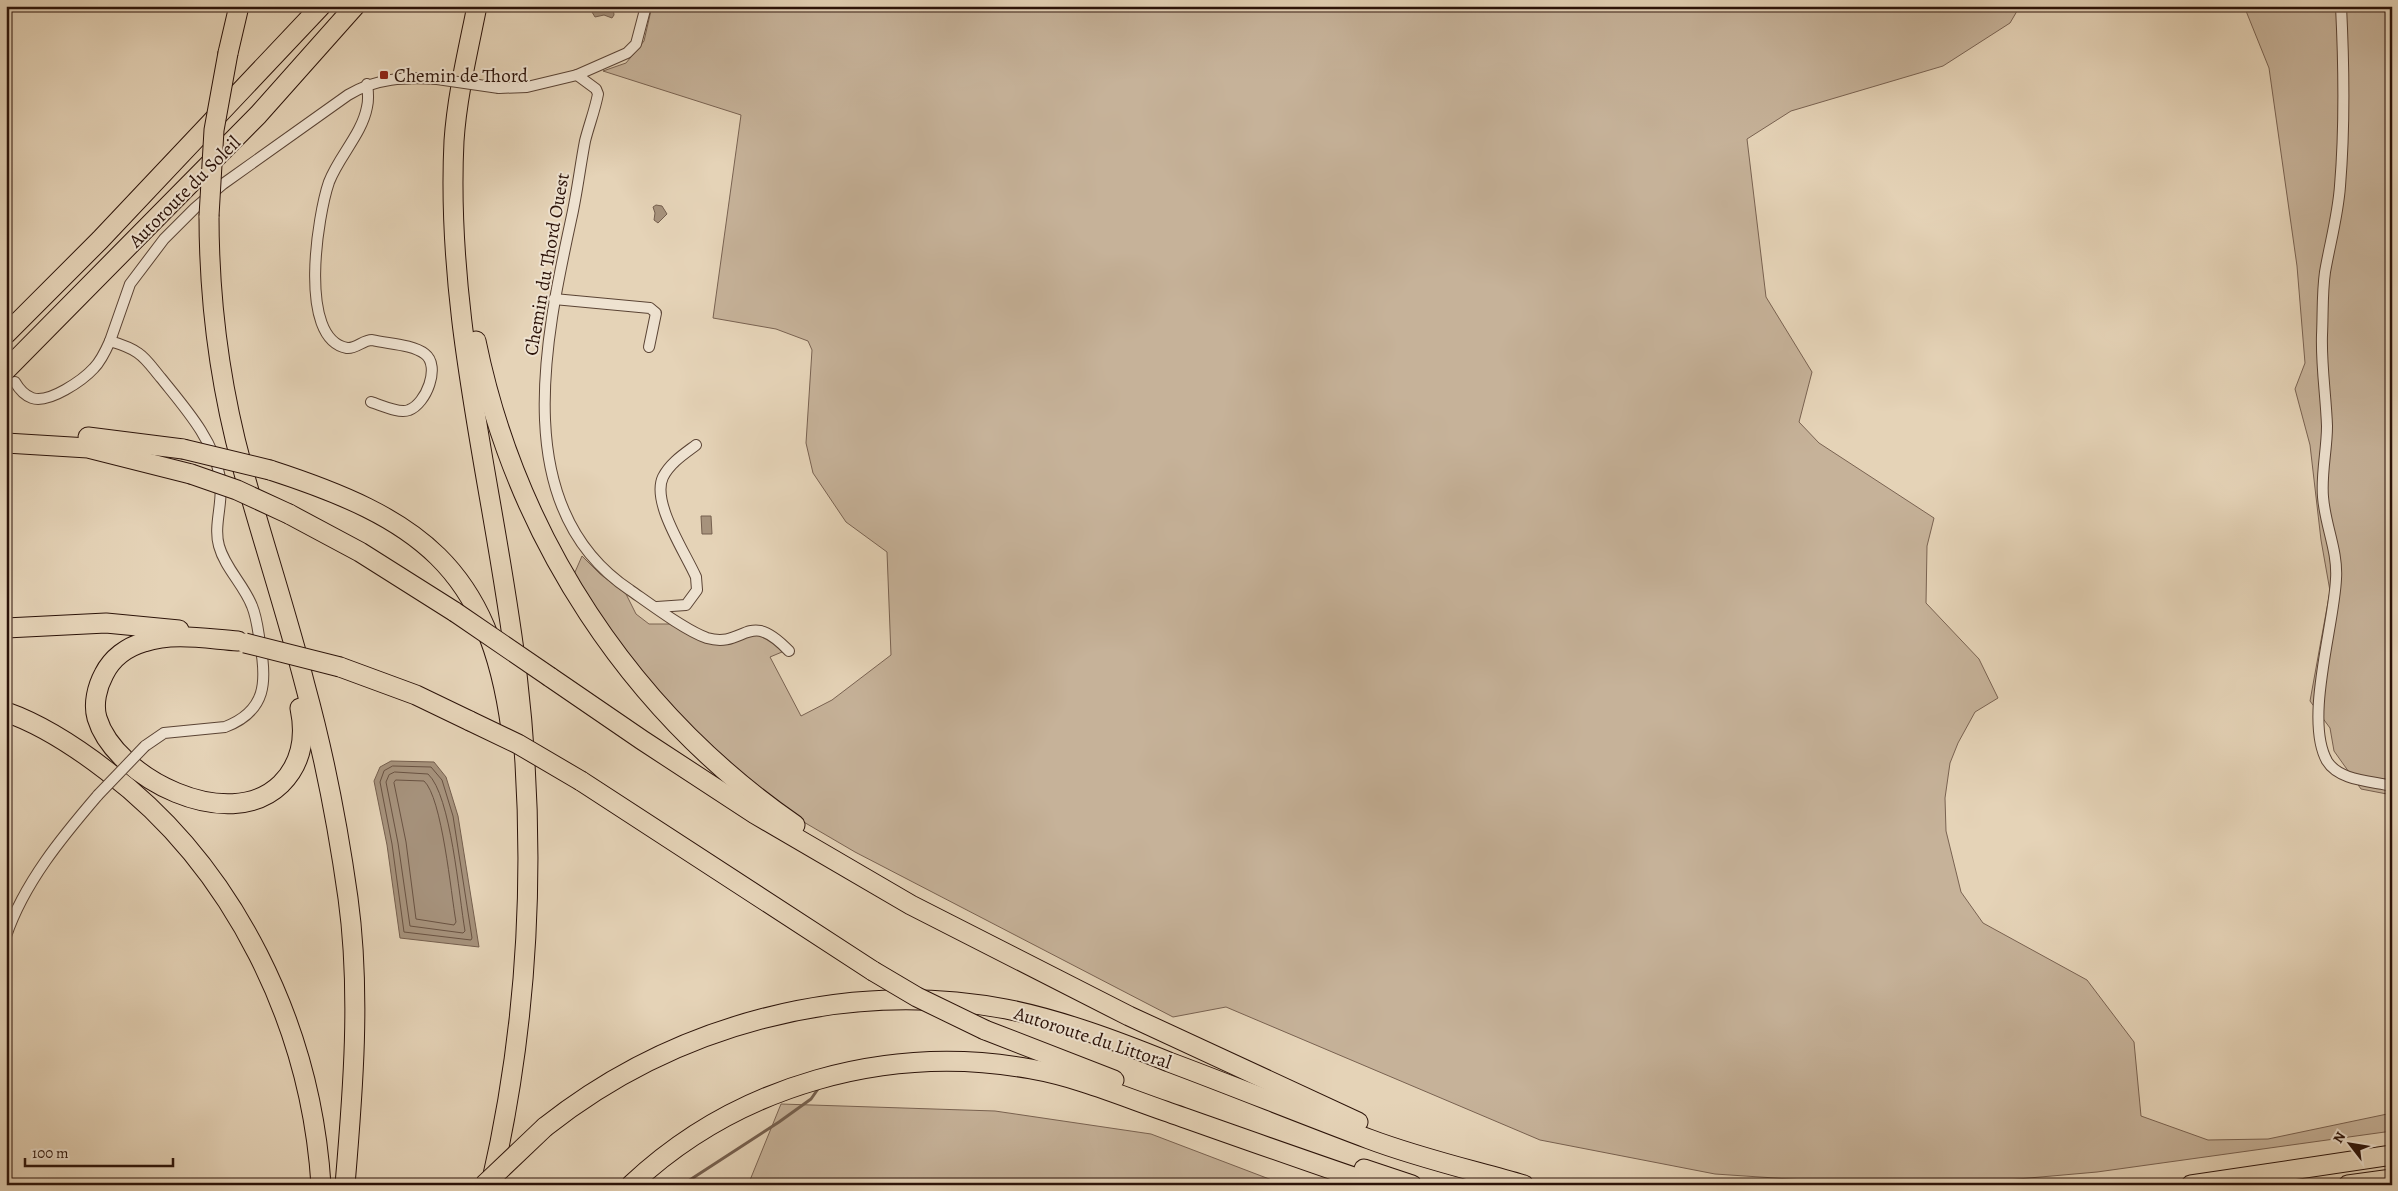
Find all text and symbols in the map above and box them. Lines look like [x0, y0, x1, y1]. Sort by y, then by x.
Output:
place label: Chemin de Thord [394, 63, 529, 89]
marker: Chemin de Thord [378, 69, 390, 81]
street label: Autoroute du Soleil [122, 130, 247, 254]
street label: Chemin du Thord Ouest [518, 171, 576, 358]
street label: Autoroute du Littoral [1010, 1000, 1175, 1076]
north arrow [2326, 1118, 2376, 1168]
text: N [2329, 1128, 2350, 1147]
scale bar [25, 1136, 172, 1168]
text: 100 m [32, 1143, 69, 1163]

